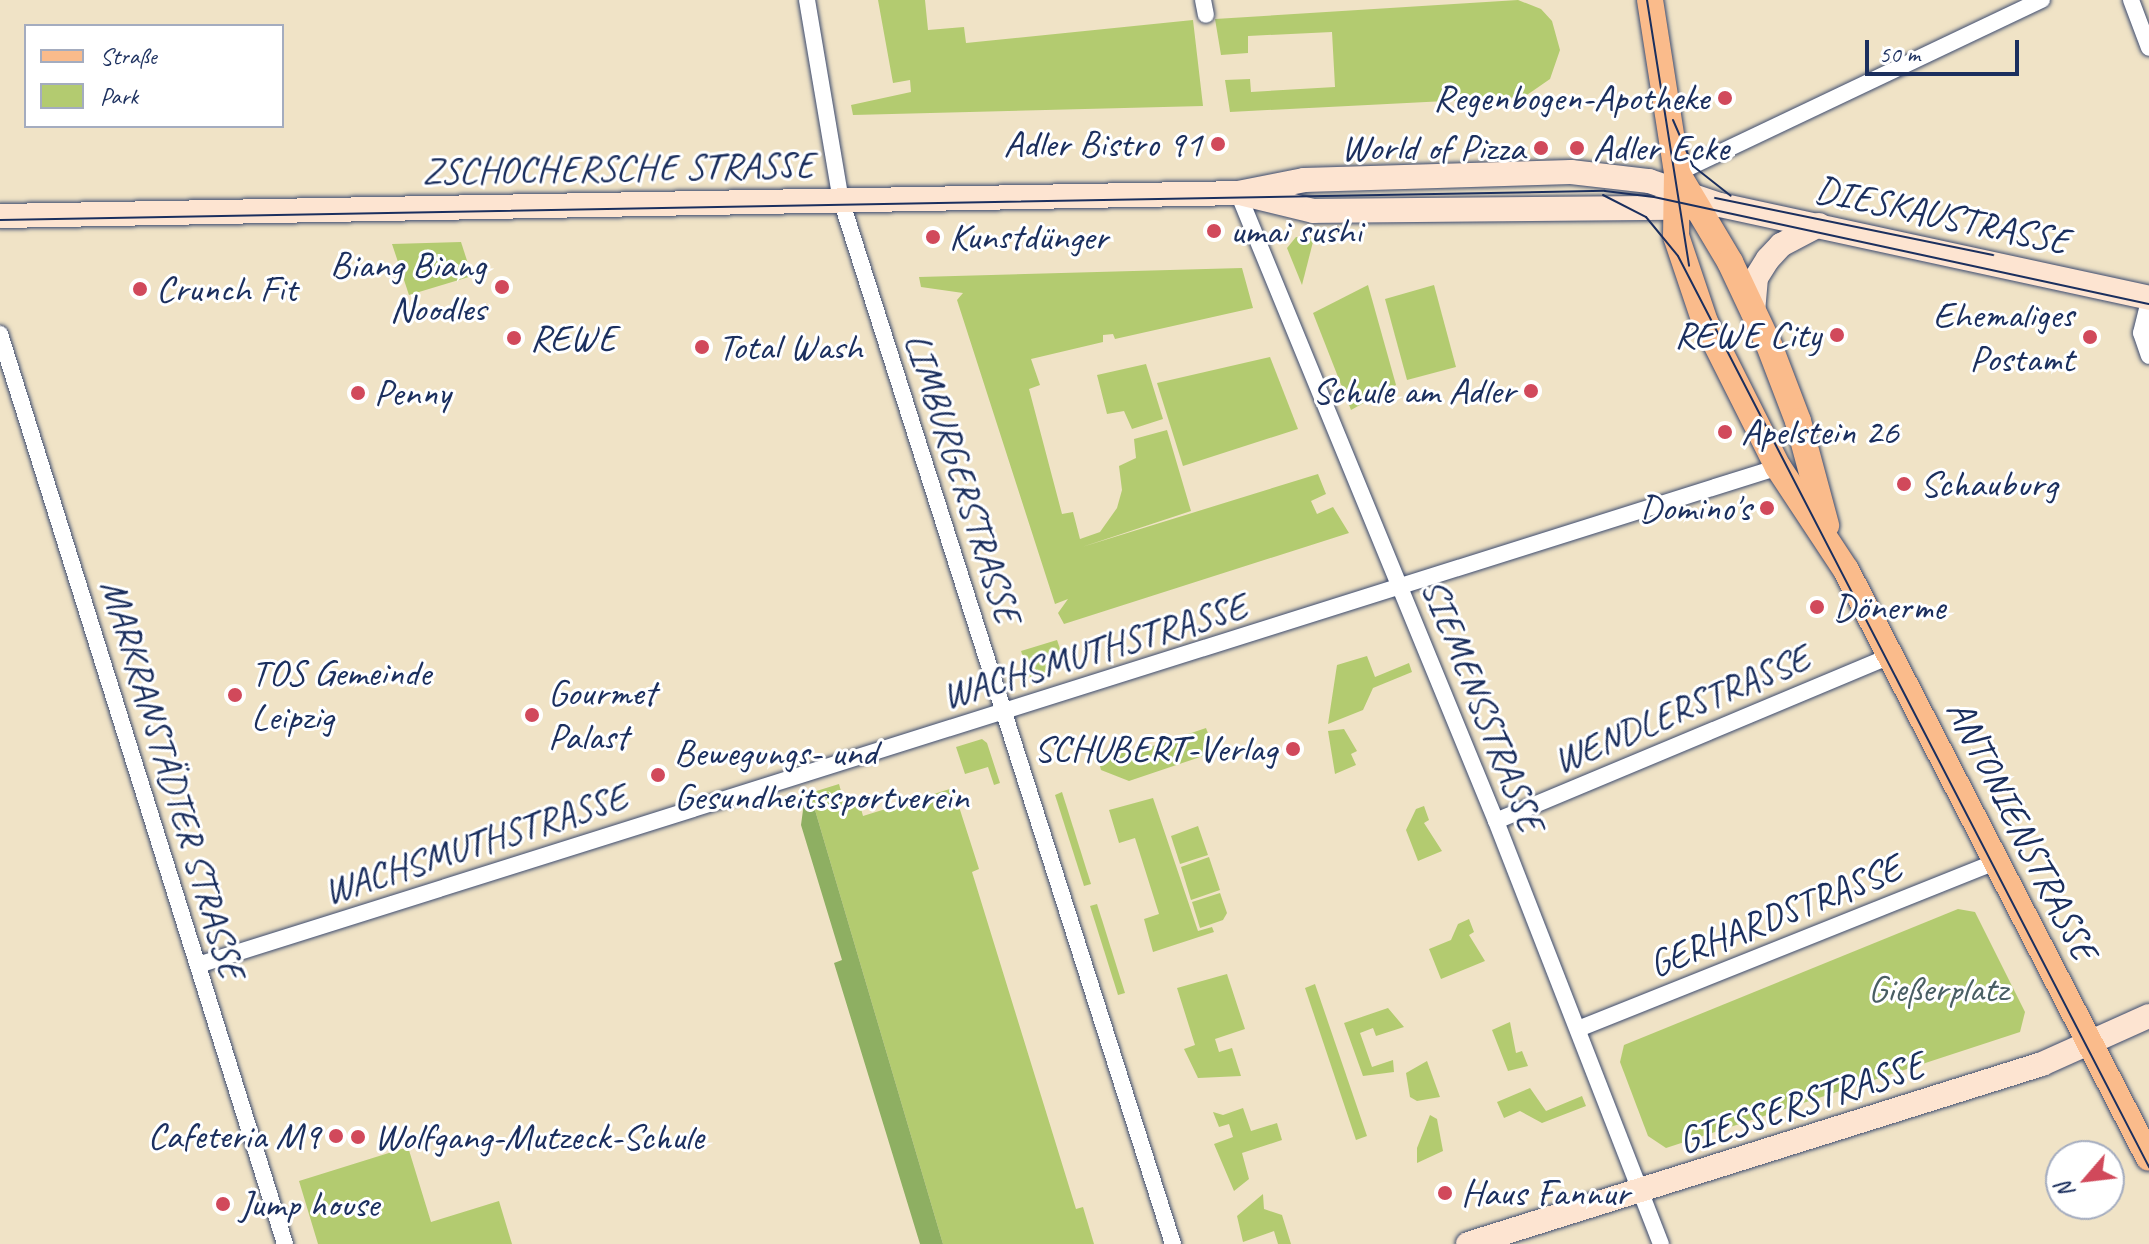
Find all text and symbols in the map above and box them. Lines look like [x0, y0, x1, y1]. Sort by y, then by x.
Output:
legend [24, 24, 284, 128]
scale bar [1869, 24, 2023, 74]
text: 50 m [1879, 39, 1920, 69]
text: Straße [100, 41, 157, 71]
place label: Regenbogen-Apotheke [1433, 75, 1709, 121]
text: Park [100, 81, 138, 111]
marker: Regenbogen-Apotheke [1716, 89, 1734, 107]
place label: Adler Bistro 91 [1003, 121, 1202, 167]
place label: World of Pizza [1342, 125, 1525, 171]
place label: Adler Ecke [1593, 125, 1728, 171]
marker: Adler Bistro 91 [1209, 135, 1227, 153]
marker: World of Pizza [1532, 139, 1550, 157]
marker: Adler Ecke [1568, 139, 1586, 157]
street label: ZSCHOCHERSCHE STRASSE [421, 142, 815, 194]
street label: DIESKAUSTRASSE [1811, 166, 2073, 264]
place label: umai sushi [1230, 208, 1361, 254]
place label: Kunstdünger [949, 214, 1108, 260]
marker: umai sushi [1205, 222, 1223, 240]
marker: Kunstdünger [924, 228, 942, 246]
place label: Biang Biang Noodles [331, 242, 486, 332]
place label: Crunch Fit [156, 266, 297, 312]
marker: Biang Biang Noodles [493, 278, 511, 296]
marker: Crunch Fit [131, 280, 149, 298]
place label: Ehemaliges Postamt [1933, 292, 2074, 382]
place label: REWE City [1675, 312, 1821, 358]
place label: REWE [530, 315, 616, 361]
place label: Total Wash [718, 324, 863, 370]
marker: REWE City [1828, 326, 1846, 344]
street label: LIMBURGERSTRASSE [895, 327, 1031, 629]
marker: Ehemaliges Postamt [2081, 328, 2099, 346]
marker: REWE [505, 329, 523, 347]
marker: Total Wash [693, 338, 711, 356]
place label: Schule am Adler [1311, 368, 1515, 414]
place label: Penny [374, 370, 450, 416]
marker: Schule am Adler [1522, 382, 1540, 400]
marker: Penny [349, 384, 367, 402]
place label: Apelstein 26 [1741, 409, 1899, 455]
marker: Apelstein 26 [1716, 423, 1734, 441]
place label: Schauburg [1920, 461, 2057, 507]
marker: Schauburg [1895, 475, 1913, 493]
place label: Domino's [1639, 485, 1751, 531]
marker: Domino's [1758, 499, 1776, 517]
street label: SIEMENSSTRASSE [1412, 572, 1554, 838]
street label: MARKRANSTÄDTER STRASSE [90, 574, 256, 984]
street label: WACHSMUTHSTRASSE [936, 583, 1252, 719]
place label: Dönerme [1833, 584, 1945, 630]
marker: Dönerme [1808, 598, 1826, 616]
street label: WENDLERSTRASSE [1546, 635, 1816, 783]
place label: TOS Gemeinde Leipzig [251, 650, 431, 740]
place label: Gourmet Palast [548, 670, 656, 760]
marker: TOS Gemeinde Leipzig [226, 686, 244, 704]
street label: ANTONIENSTRASSE [1937, 692, 2107, 968]
marker: Gourmet Palast [523, 706, 541, 724]
place label: SCHUBERT-Verlag [1034, 726, 1277, 772]
place label: Bewegungs- und Gesundheitssportverein [674, 730, 969, 820]
marker: SCHUBERT-Verlag [1284, 740, 1302, 758]
marker: Bewegungs- und Gesundheitssportverein [649, 766, 667, 784]
street label: WACHSMUTHSTRASSE [318, 774, 632, 914]
street label: GERHARDSTRASSE [1642, 845, 1908, 987]
park label: Gießerplatz [1868, 966, 2008, 1012]
street label: GIESSERSTRASSE [1673, 1042, 1929, 1164]
place label: Cafeteria M9 [147, 1113, 320, 1159]
place label: Wolfgang-Mutzeck-Schule [374, 1114, 704, 1160]
marker: Cafeteria M9 [327, 1127, 345, 1145]
marker: Wolfgang-Mutzeck-Schule [349, 1128, 367, 1146]
north arrow [2045, 1140, 2125, 1220]
place label: Haus Fannur [1461, 1170, 1630, 1216]
text: N [2050, 1178, 2081, 1203]
place label: Jump house [239, 1181, 379, 1227]
marker: Haus Fannur [1436, 1184, 1454, 1202]
marker: Jump house [214, 1195, 232, 1213]

